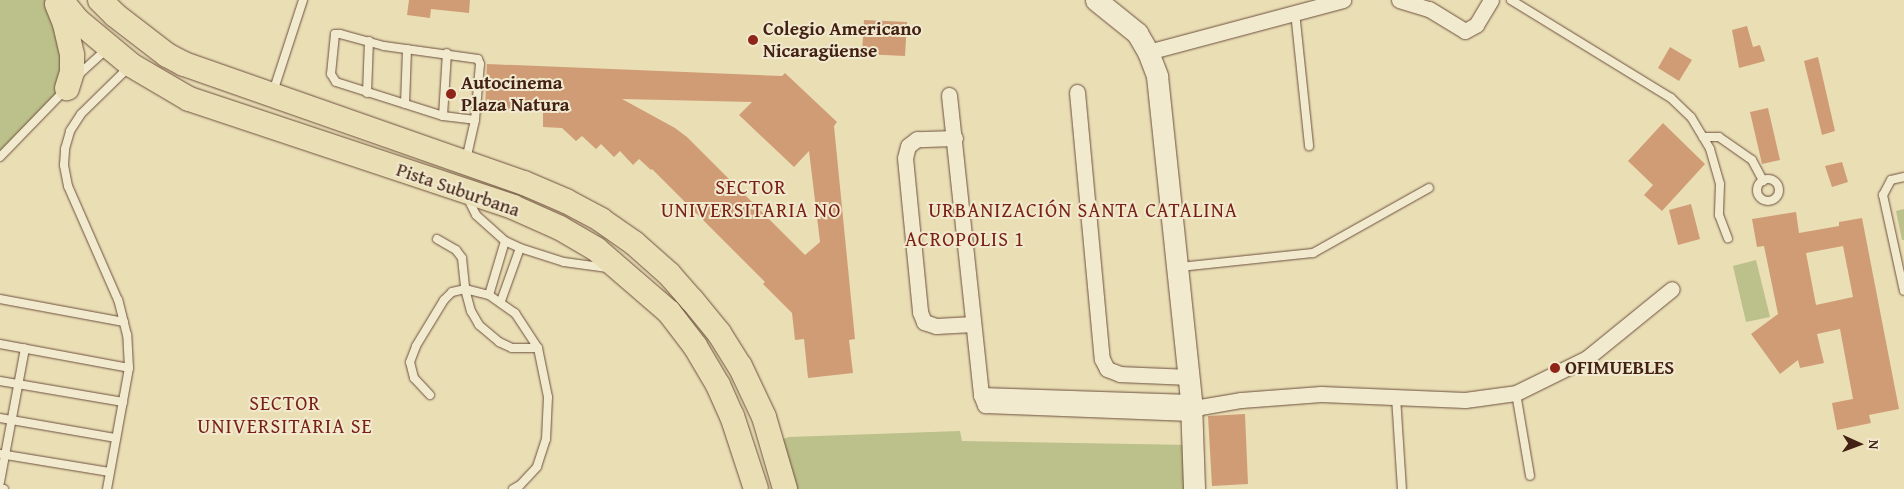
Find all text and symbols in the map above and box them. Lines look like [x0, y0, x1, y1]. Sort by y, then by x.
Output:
place label: Colegio Americano Nicaragüense [763, 18, 922, 62]
marker: Colegio Americano Nicaragüense [747, 34, 759, 46]
place label: Autocinema Plaza Natura [461, 72, 569, 116]
marker: Autocinema Plaza Natura [445, 88, 457, 100]
street label: Pista Suburbana [393, 158, 523, 222]
district label: SECTOR UNIVERSITARIA NO [659, 175, 843, 222]
district label: URBANIZACIÓN SANTA CATALINA [925, 197, 1241, 221]
district label: ACROPOLIS 1 [904, 226, 1026, 250]
place label: OFIMUEBLES [1565, 357, 1674, 379]
marker: OFIMUEBLES [1549, 362, 1561, 374]
district label: SECTOR UNIVERSITARIA SE [195, 391, 375, 438]
north arrow [1834, 419, 1884, 469]
text: N [1864, 439, 1884, 450]

